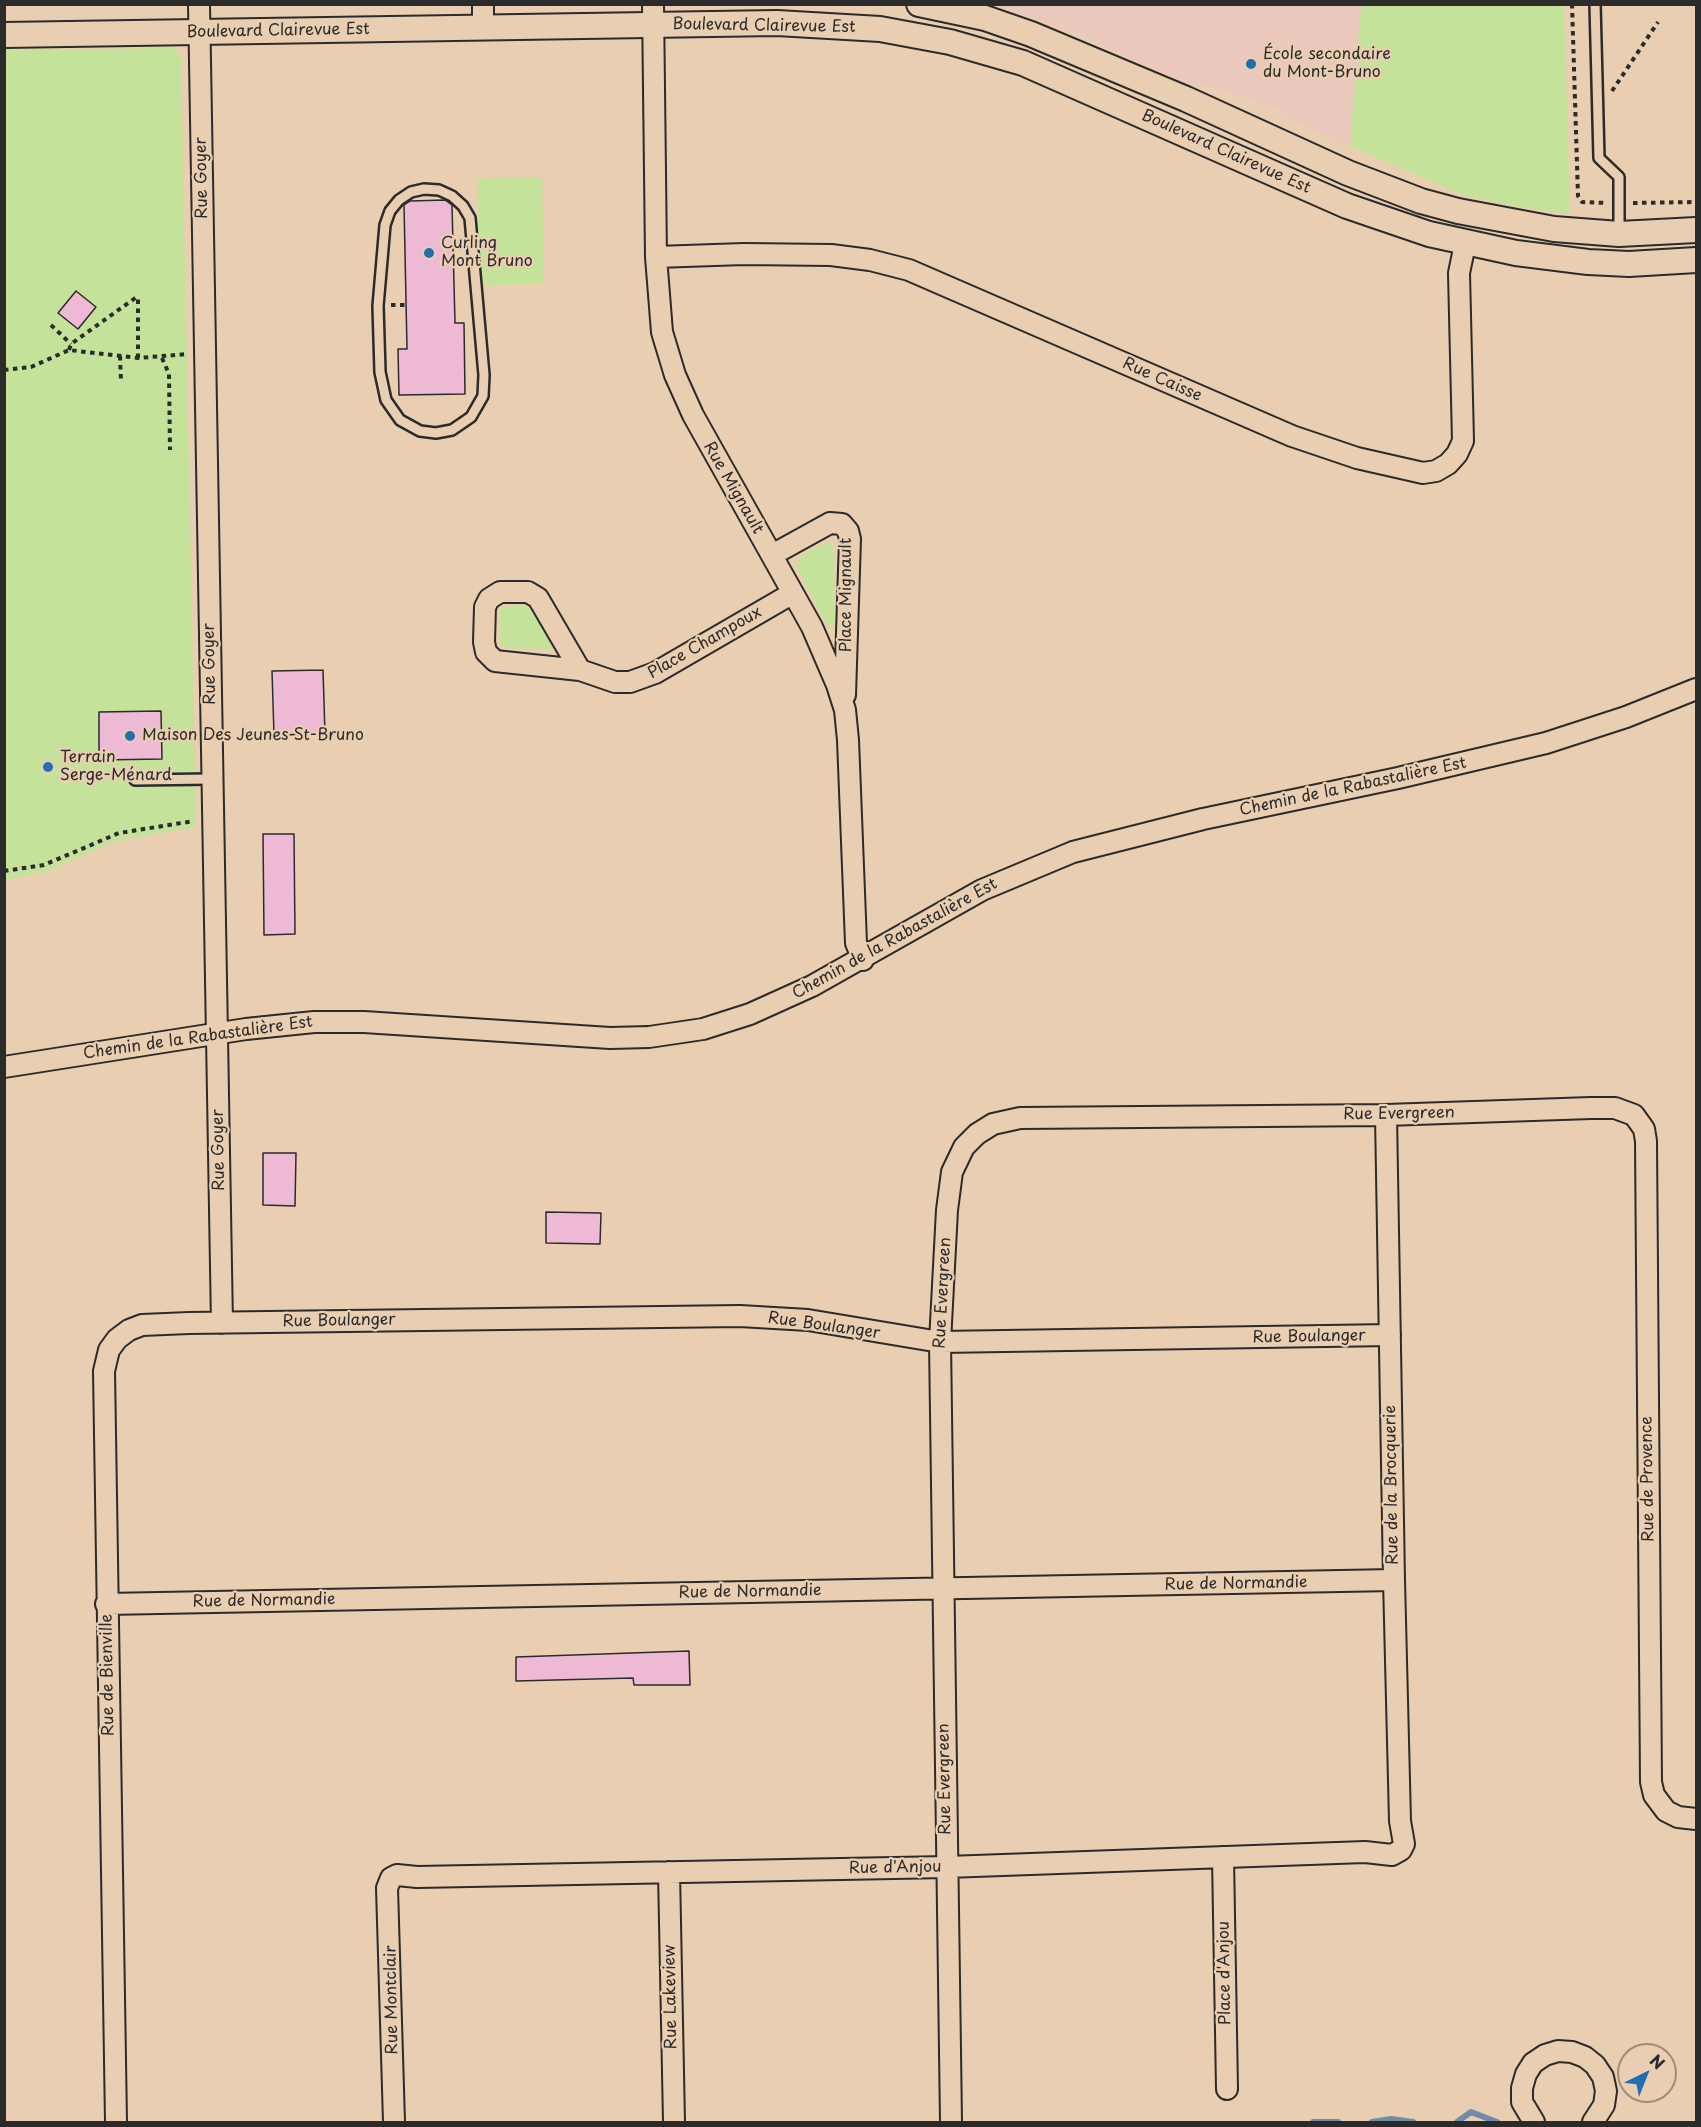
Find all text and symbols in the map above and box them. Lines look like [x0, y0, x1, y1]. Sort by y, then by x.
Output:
street label: Boulevard Clairevue Est [672, 15, 856, 37]
street label: Boulevard Clairevue Est [186, 20, 370, 42]
place label: École secondaire du Mont-Bruno [1263, 45, 1391, 83]
marker: École secondaire du Mont-Bruno [1244, 57, 1258, 71]
street label: Boulevard Clairevue Est [1138, 106, 1314, 198]
street label: Rue Goyer [192, 137, 212, 219]
place label: Curling Mont Bruno [441, 234, 533, 272]
marker: Curling Mont Bruno [422, 246, 436, 260]
street label: Rue Caisse [1119, 354, 1205, 406]
street label: Rue Mignault [699, 439, 767, 537]
street label: Place Mignault [837, 538, 857, 652]
street label: Place Champoux [645, 603, 765, 683]
street label: Rue Goyer [200, 623, 220, 705]
place label: Maison Des Jeunes St-Bruno [142, 726, 364, 746]
marker: Maison Des Jeunes St-Bruno [123, 729, 137, 743]
place label: Terrain Serge-Ménard [60, 748, 172, 786]
street label: Chemin de la Rabastalière Est [1238, 754, 1468, 820]
marker: Terrain Serge-Ménard [41, 760, 55, 774]
street label: Chemin de la Rabastalière Est [789, 875, 1001, 1003]
street label: Chemin de la Rabastalière Est [82, 1012, 314, 1064]
street label: Rue Evergreen [1343, 1103, 1455, 1125]
street label: Rue Goyer [209, 1109, 229, 1191]
street label: Rue Evergreen [930, 1237, 956, 1349]
street label: Rue Boulanger [767, 1309, 881, 1343]
street label: Rue Boulanger [282, 1310, 396, 1332]
street label: Rue Boulanger [1252, 1326, 1366, 1348]
street label: Rue de la Brocquerie [1381, 1405, 1403, 1565]
street label: Rue de Provence [1637, 1416, 1659, 1542]
street label: Rue de Normandie [1164, 1573, 1308, 1595]
street label: Rue de Normandie [678, 1581, 822, 1603]
street label: Rue de Normandie [192, 1590, 336, 1612]
street label: Rue de Bienville [97, 1614, 119, 1736]
street label: Rue Evergreen [934, 1723, 956, 1835]
street label: Rue d'Anjou [848, 1858, 942, 1878]
street label: Place d'Anjou [1214, 1921, 1236, 2025]
street label: Rue Montclair [381, 1945, 403, 2055]
street label: Rue Lakeview [660, 1945, 682, 2049]
north arrow [1617, 2043, 1677, 2103]
text: N [1645, 2048, 1671, 2074]

